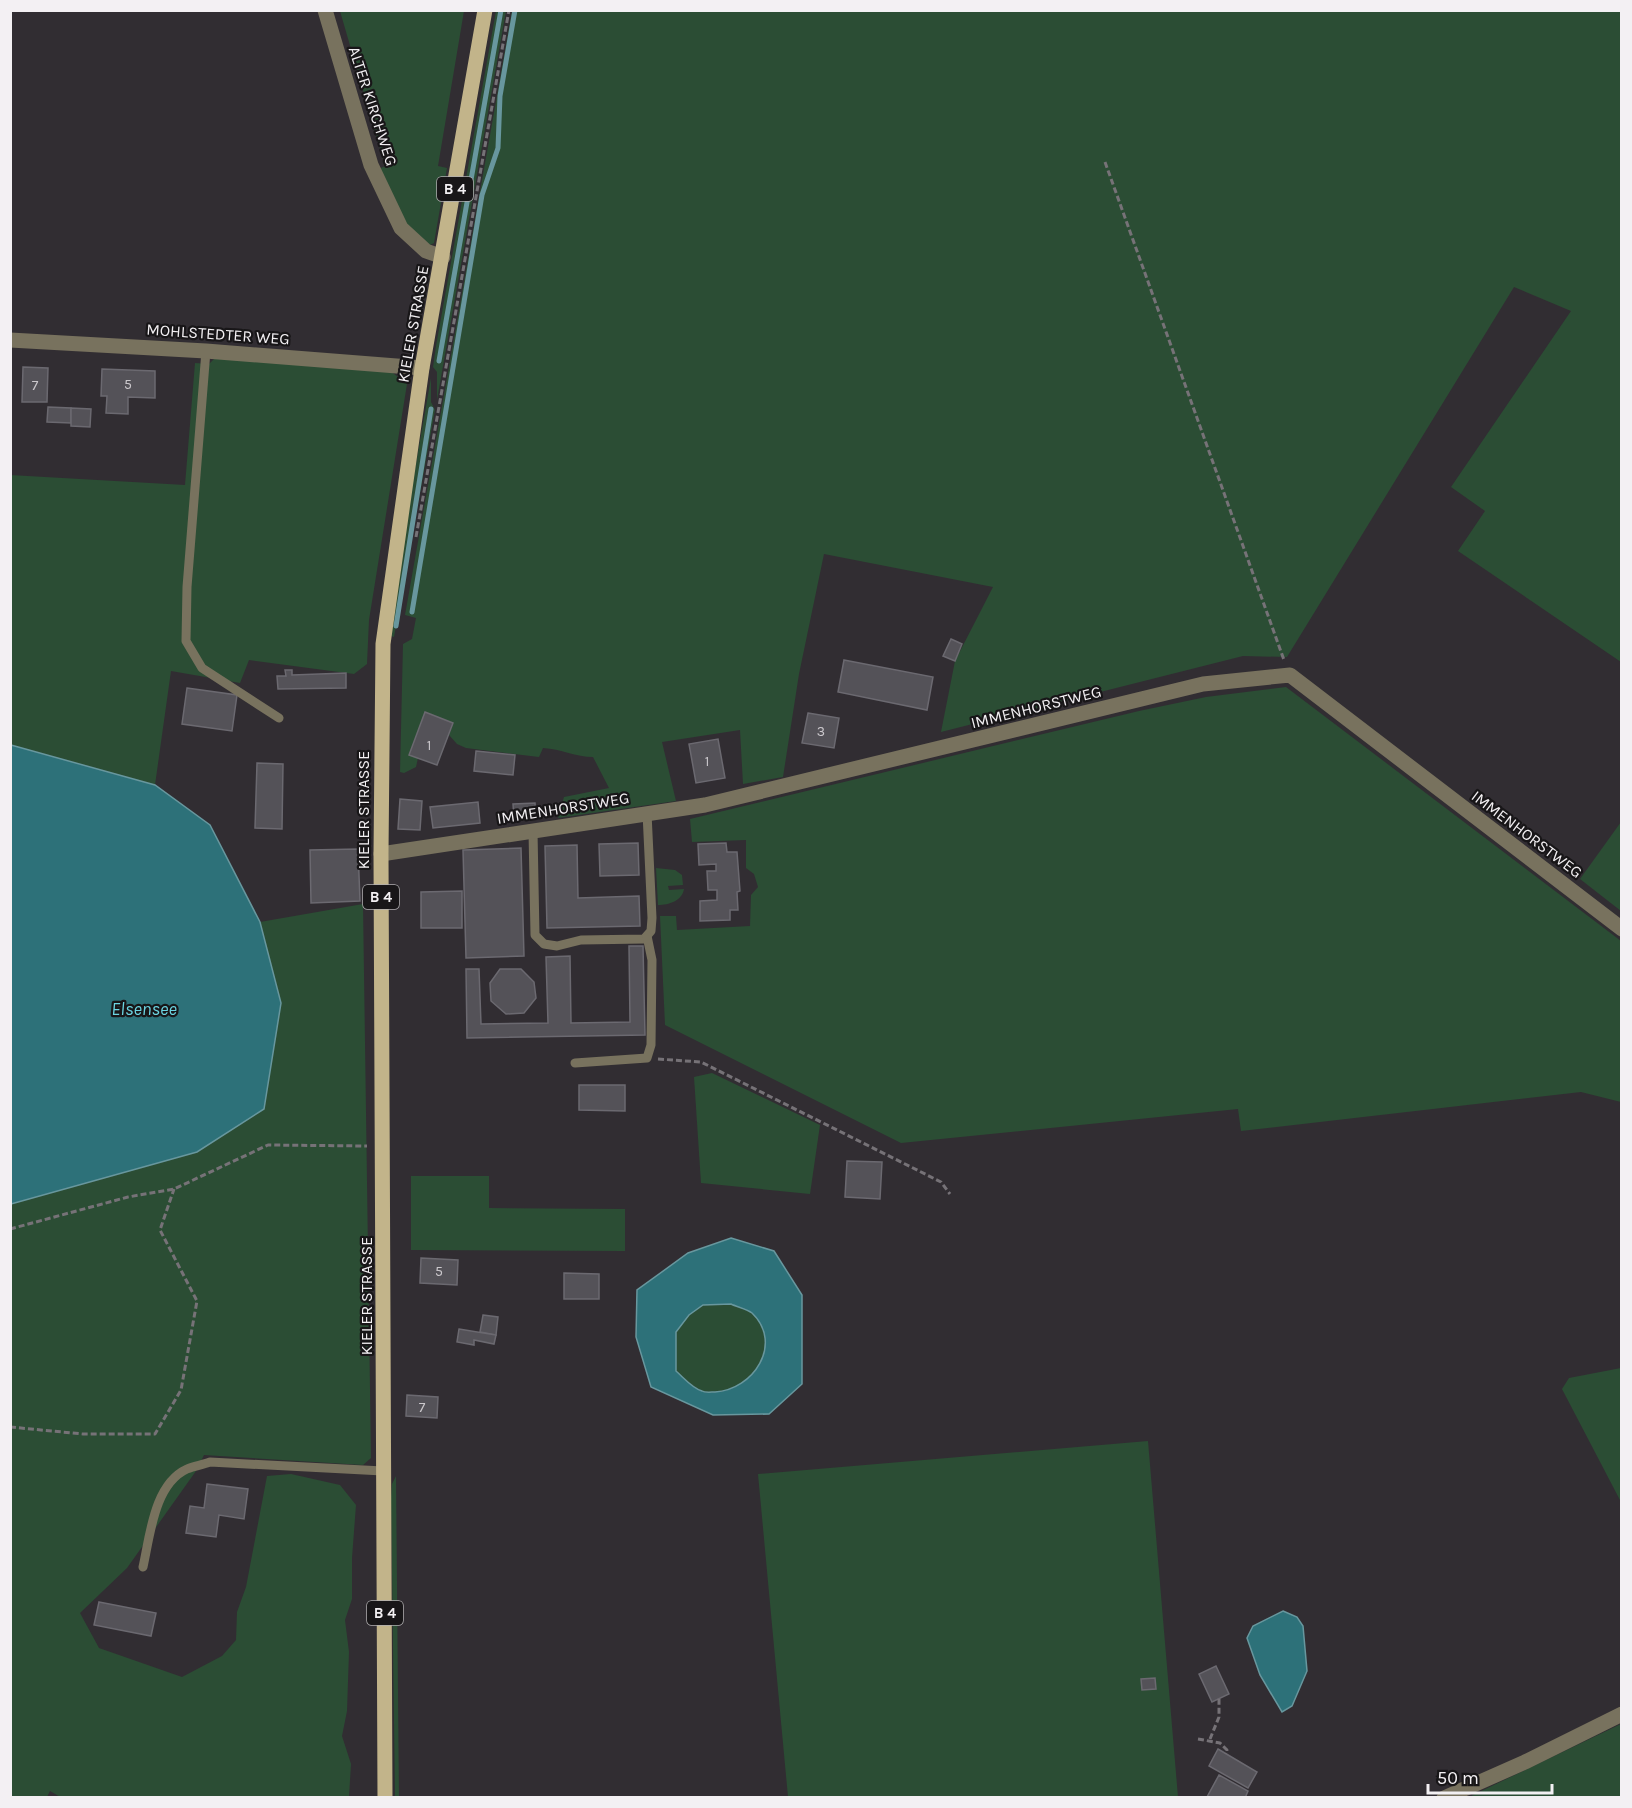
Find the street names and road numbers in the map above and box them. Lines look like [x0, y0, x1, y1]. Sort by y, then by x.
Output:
street label: ALTER KIRCHWEG [345, 44, 401, 168]
road number: B 4 [437, 177, 473, 201]
street label: KIELER STRASSE [393, 264, 433, 384]
street label: MOHLSTEDTER WEG [146, 320, 290, 348]
street label: IMMENHORSTWEG [969, 682, 1103, 732]
street label: KIELER STRASSE [354, 751, 373, 869]
street label: IMMENHORSTWEG [1468, 786, 1586, 882]
street label: IMMENHORSTWEG [496, 788, 630, 828]
road number: B 4 [363, 885, 399, 909]
street label: KIELER STRASSE [357, 1237, 376, 1355]
road number: B 4 [367, 1601, 403, 1625]

